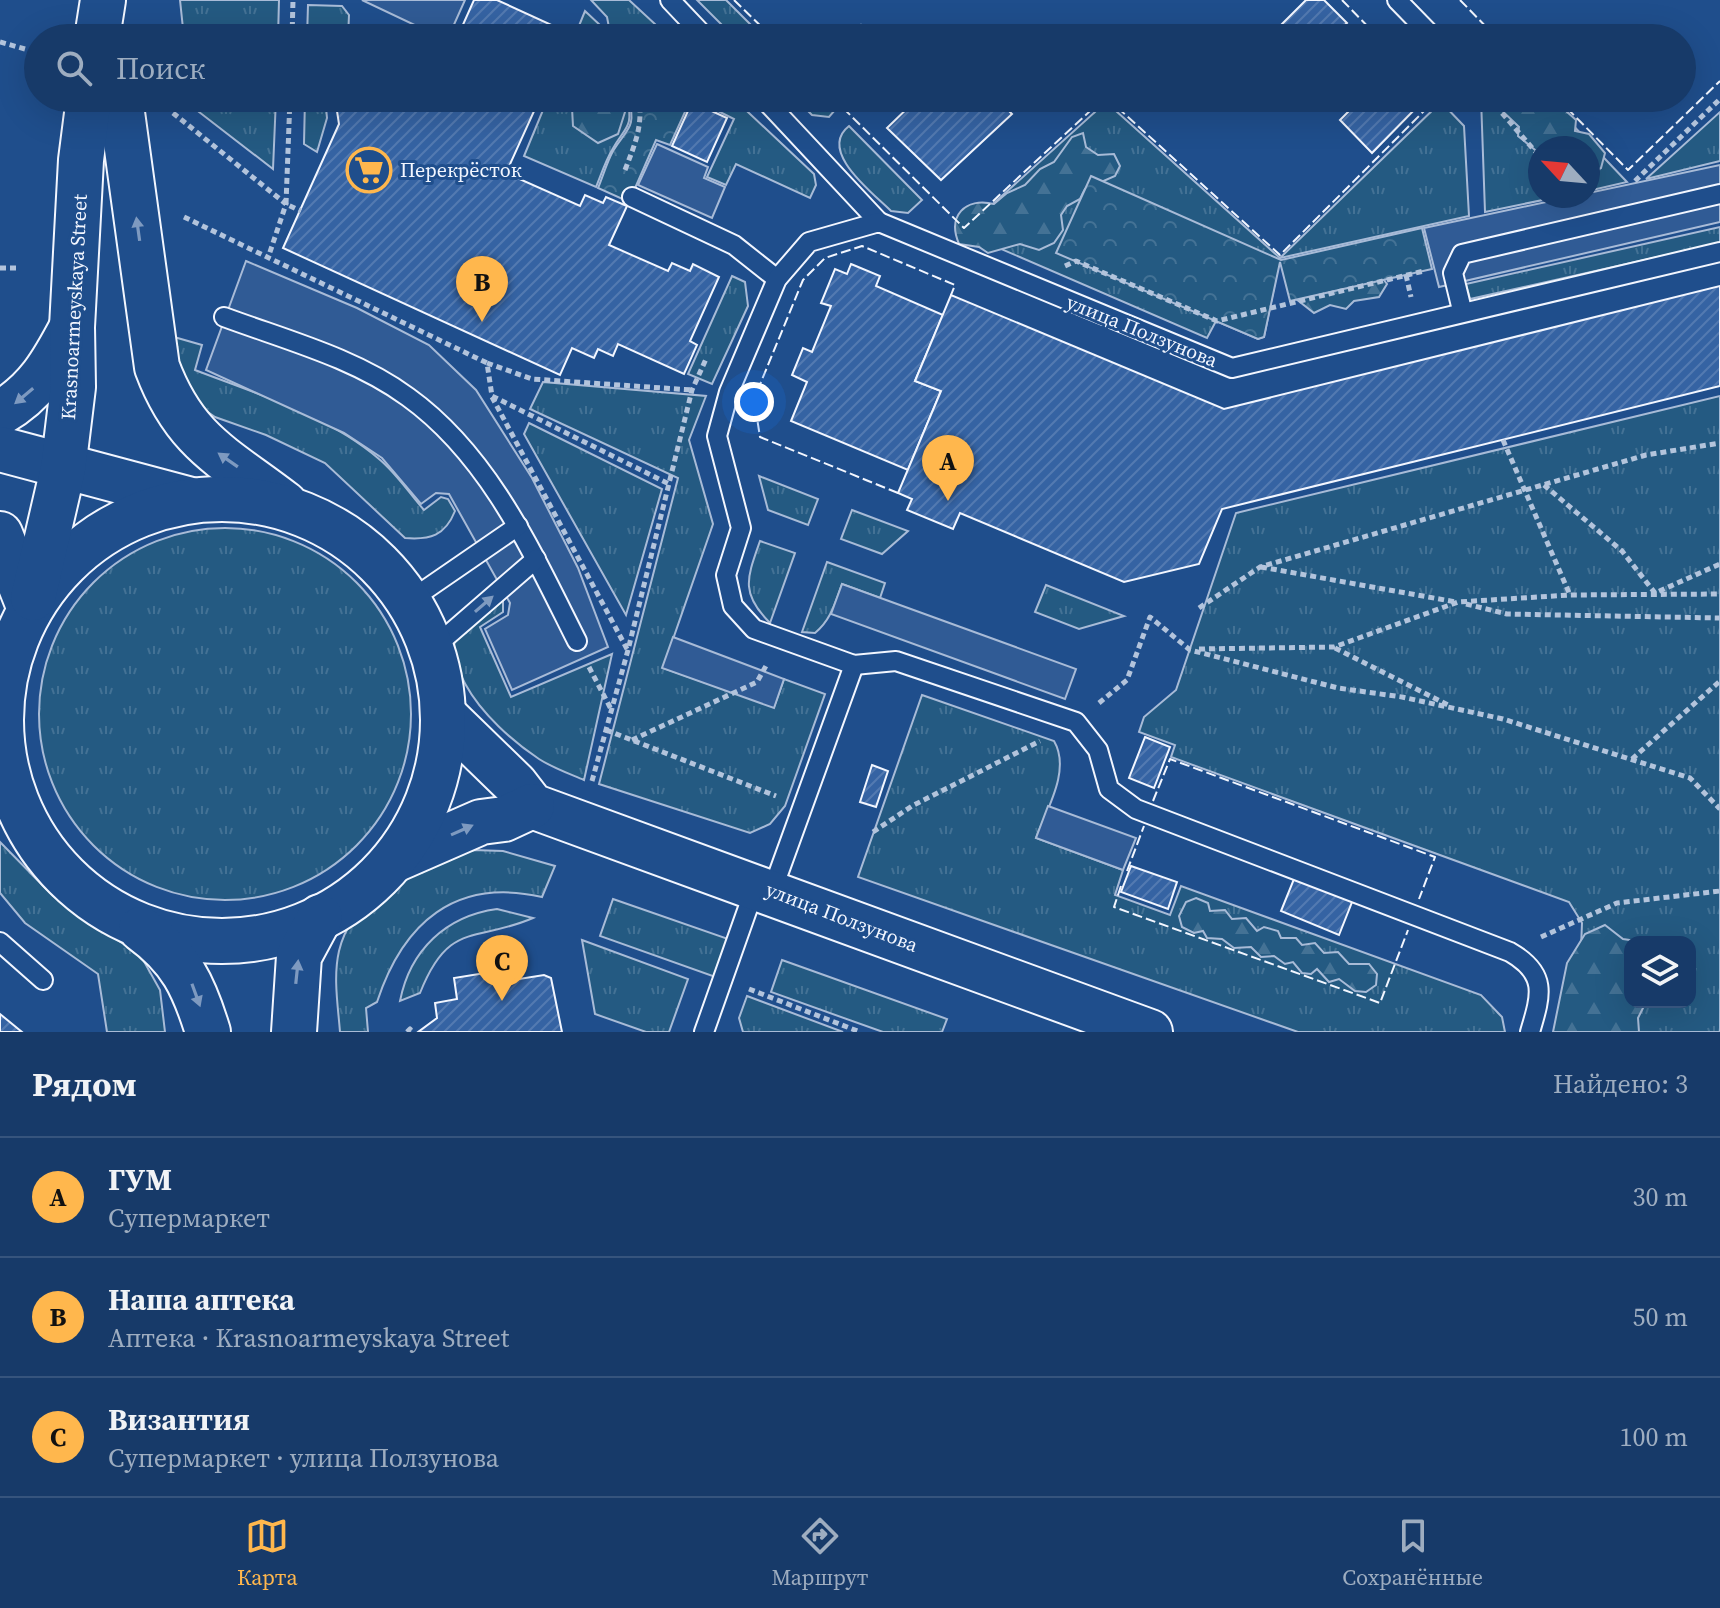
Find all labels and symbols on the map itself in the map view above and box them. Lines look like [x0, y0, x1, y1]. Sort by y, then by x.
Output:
north arrow [1528, 136, 1600, 208]
supermarket icon: Перекрёсток [345, 146, 393, 194]
place label: Перекрёсток [400, 156, 522, 184]
street label: Krasnoarmeyskaya Street [54, 193, 94, 421]
one-way arrow [131, 216, 144, 241]
pin: B [456, 256, 508, 322]
street label: улица Ползунова [1062, 288, 1223, 374]
your location [734, 382, 774, 422]
one-way arrow [14, 387, 34, 404]
pin: A [922, 435, 974, 501]
one-way arrow [217, 453, 238, 468]
one-way arrow [473, 596, 493, 613]
one-way arrow [450, 824, 474, 837]
street label: улица Ползунова [762, 875, 923, 959]
pin: C [476, 935, 528, 1001]
one-way arrow [291, 959, 304, 984]
one-way arrow [190, 983, 203, 1007]

